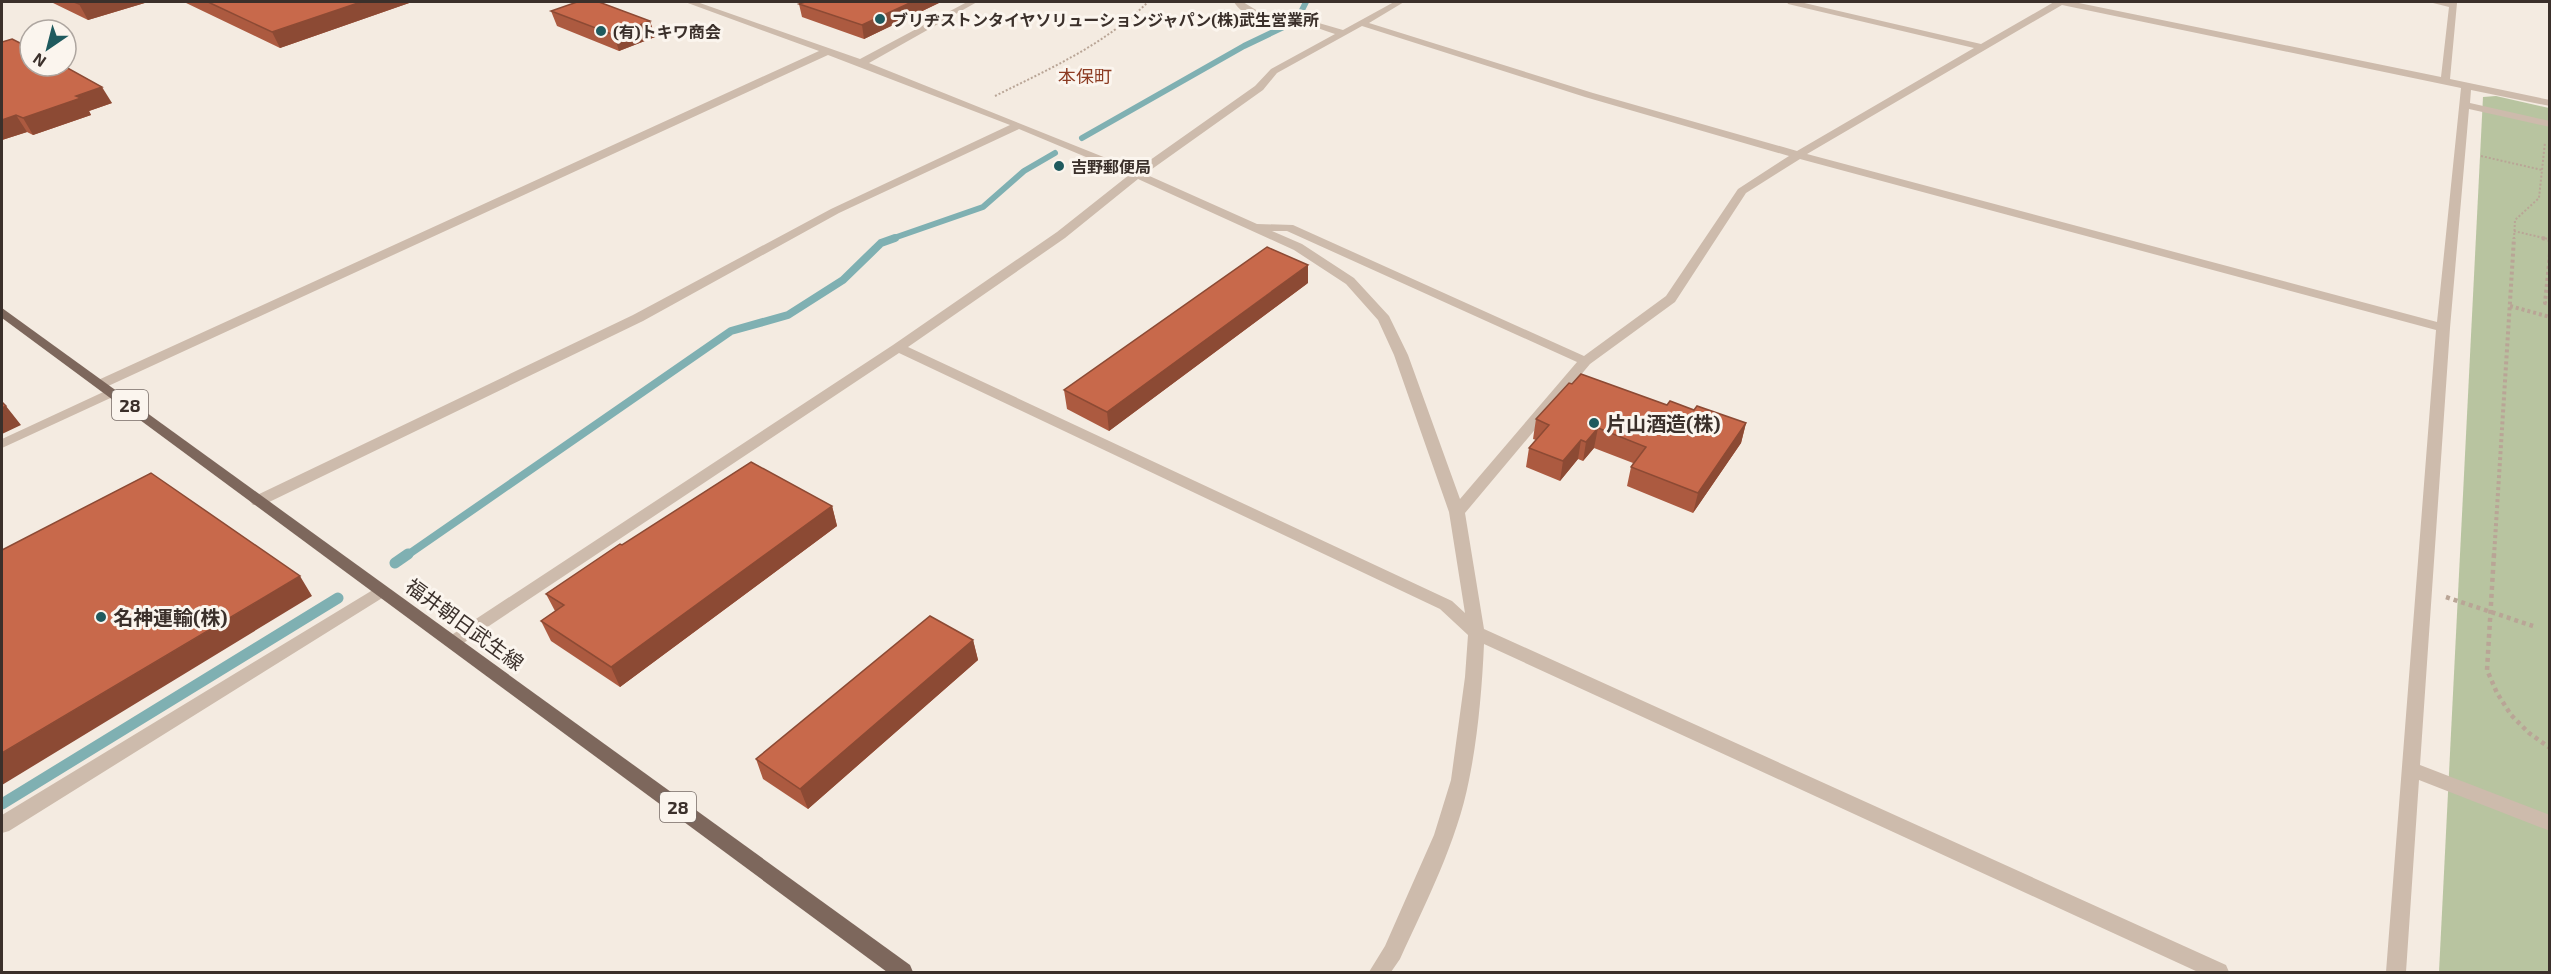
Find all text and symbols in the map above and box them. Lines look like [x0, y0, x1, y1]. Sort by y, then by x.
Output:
place label: ブリヂストンタイヤソリューションジャパン(株)武生営業所 [892, 10, 1319, 29]
marker: ブリヂストンタイヤソリューションジャパン(株)武生営業所 [873, 12, 887, 26]
north arrow [18, 18, 78, 78]
place label: (有)トキワ商会 [613, 22, 721, 41]
marker: (有)トキワ商会 [594, 24, 608, 38]
text: N [29, 50, 49, 72]
district label: 本保町 [1058, 65, 1112, 87]
place label: 吉野郵便局 [1071, 157, 1151, 176]
marker: 吉野郵便局 [1052, 159, 1066, 173]
road number: 28 [112, 390, 148, 420]
place label: 片山酒造(株) [1606, 411, 1721, 435]
marker: 片山酒造(株) [1587, 416, 1601, 430]
street label: 福井朝日武生線 [401, 573, 529, 675]
place label: 名神運輸(株) [113, 605, 228, 629]
marker: 名神運輸(株) [94, 610, 108, 624]
road number: 28 [660, 792, 696, 822]

